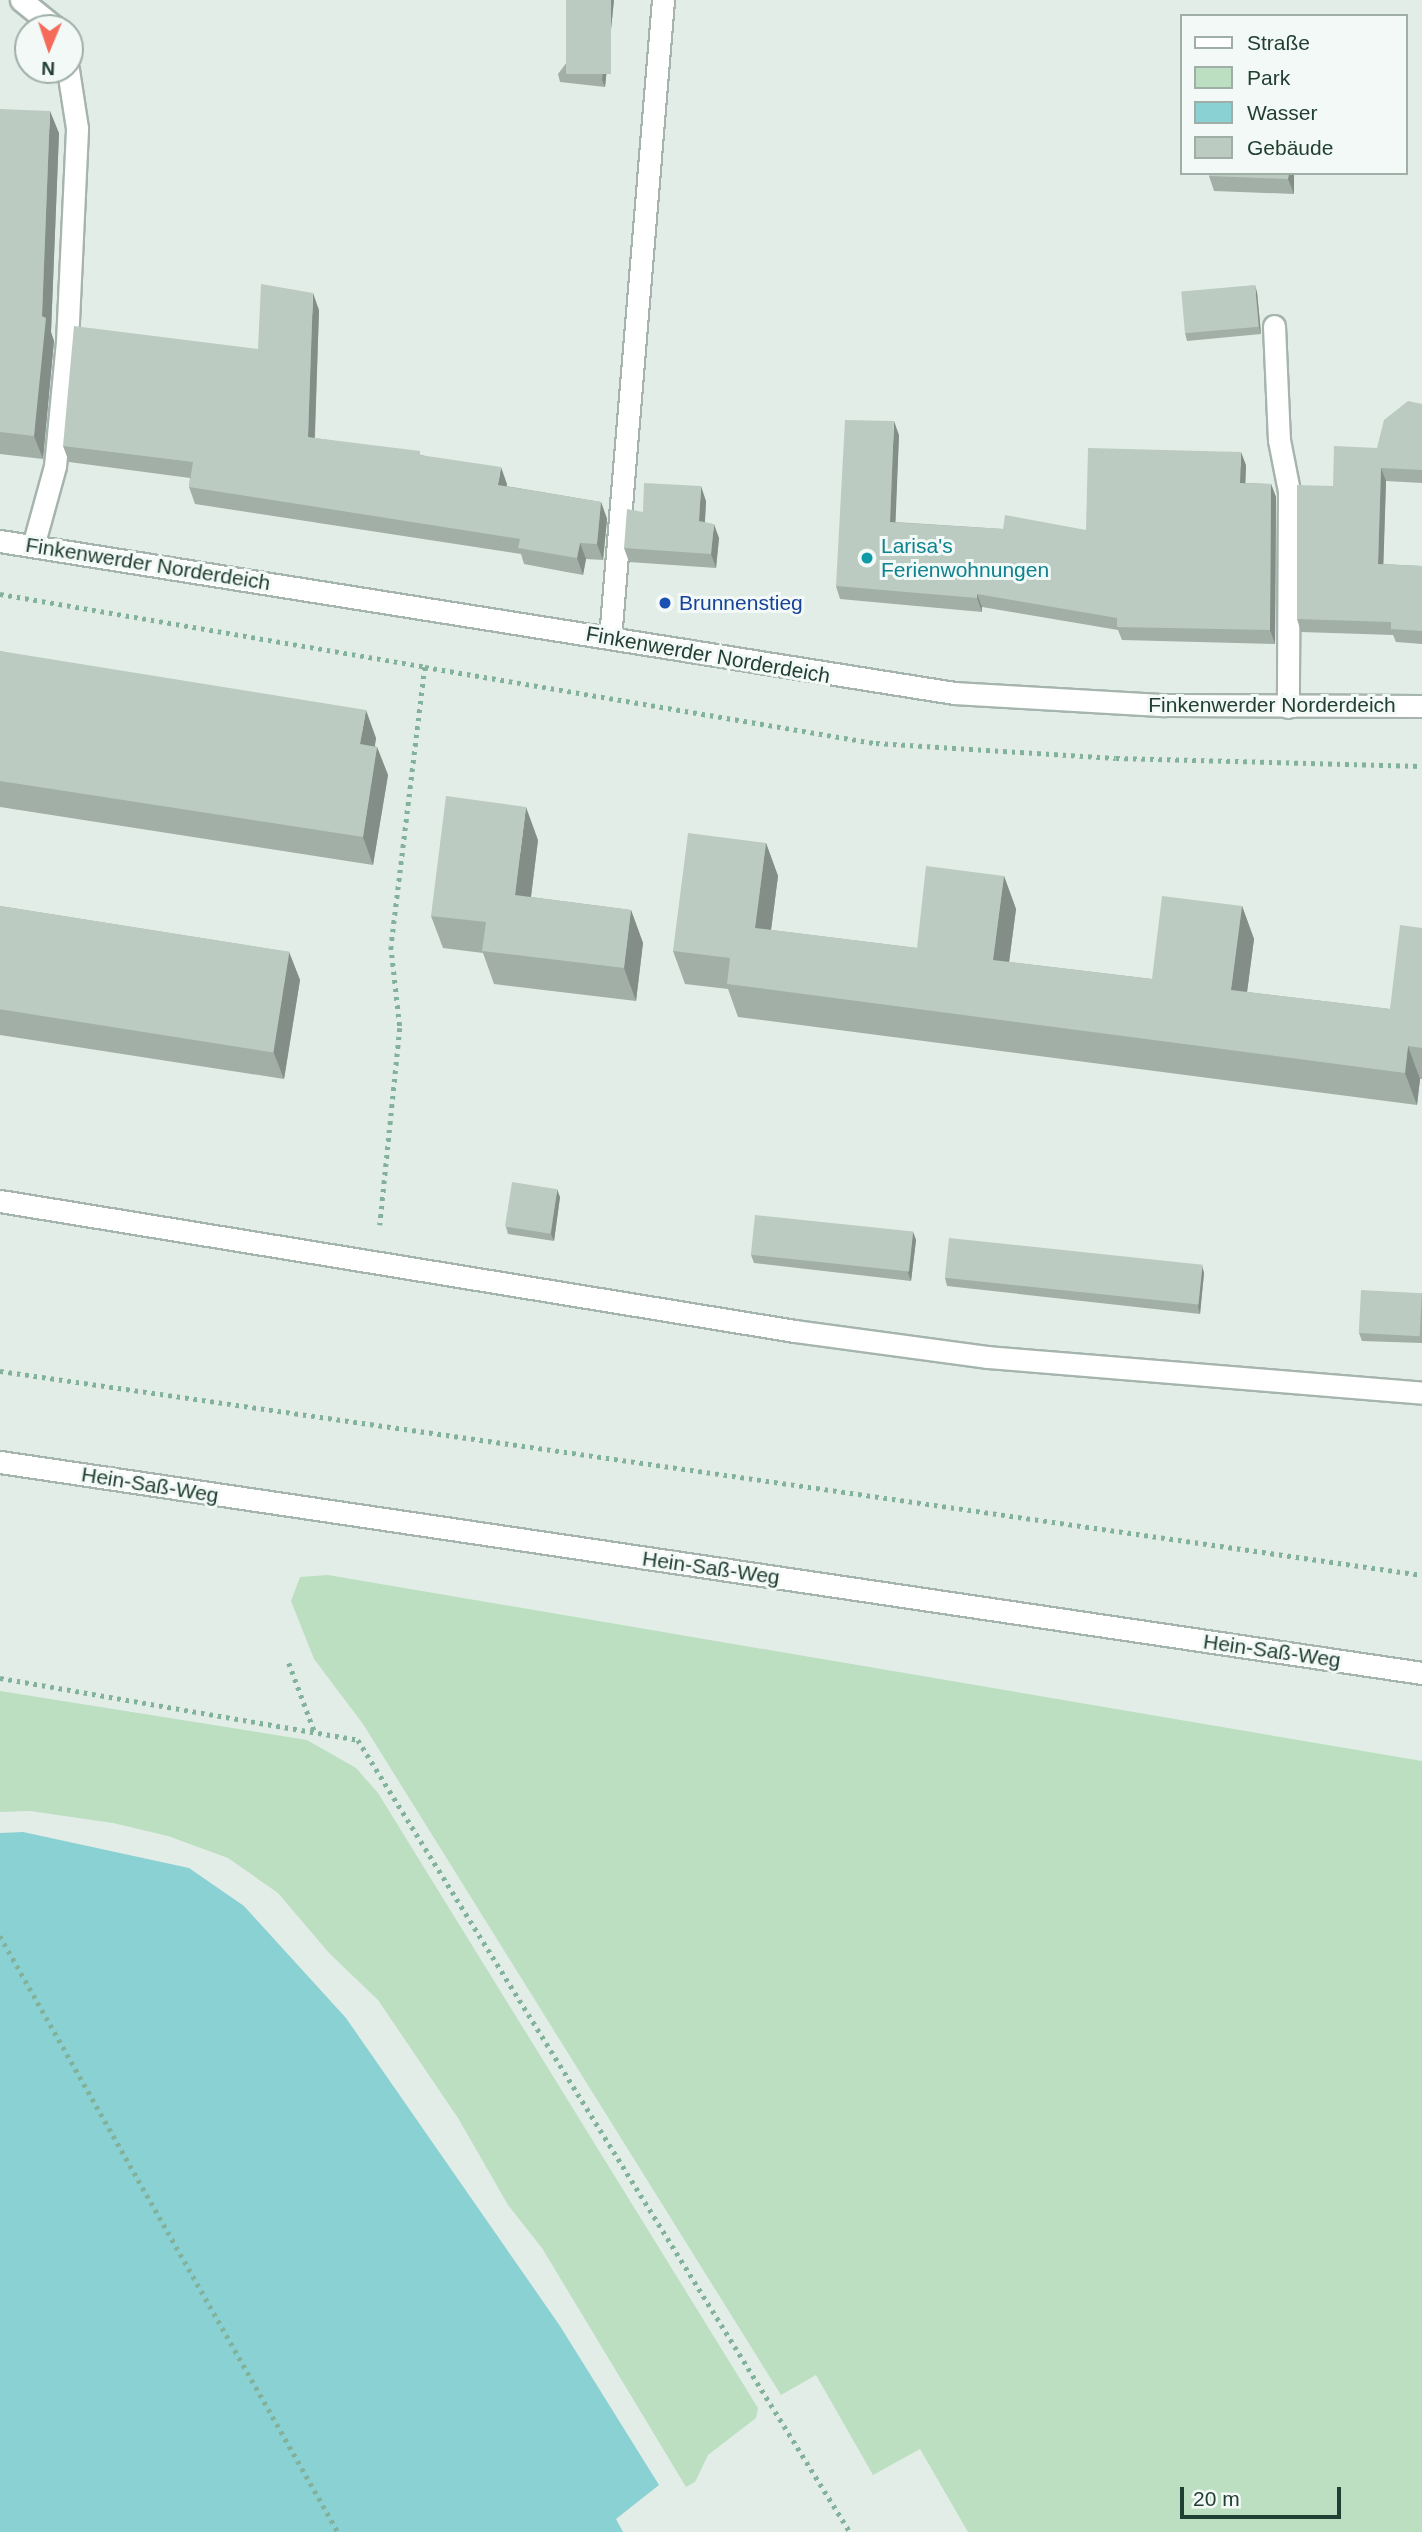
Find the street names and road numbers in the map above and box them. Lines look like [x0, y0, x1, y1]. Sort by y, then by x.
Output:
street label: Finkenwerder Norderdeich [24, 532, 272, 596]
street label: Finkenwerder Norderdeich [584, 621, 832, 689]
street label: Finkenwerder Norderdeich [1148, 692, 1396, 718]
street label: Hein-Saß-Weg [80, 1462, 220, 1508]
street label: Hein-Saß-Weg [641, 1546, 781, 1590]
street label: Hein-Saß-Weg [1202, 1629, 1342, 1673]

